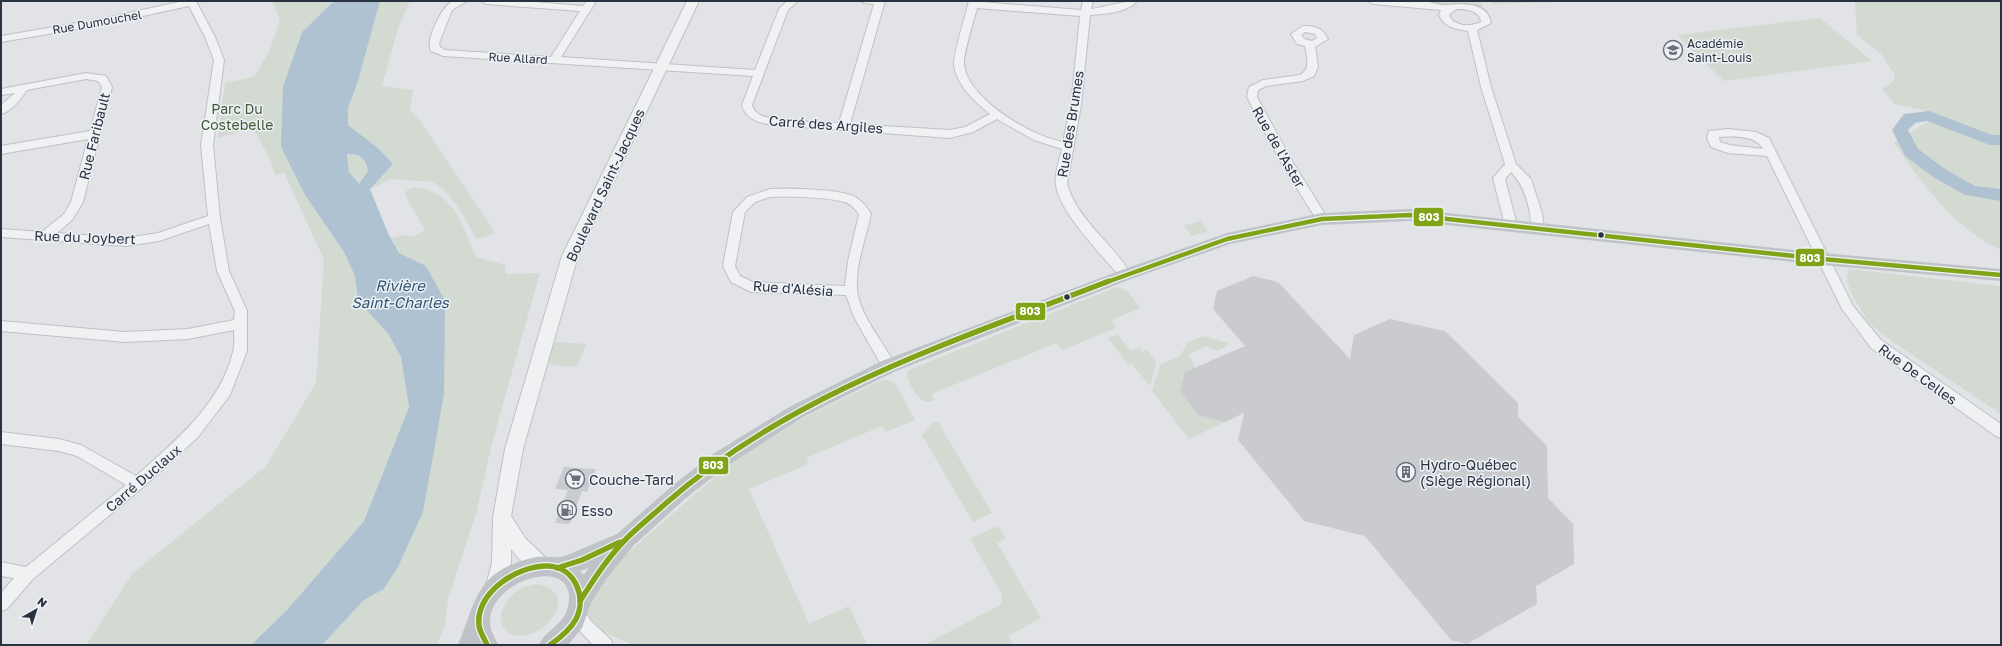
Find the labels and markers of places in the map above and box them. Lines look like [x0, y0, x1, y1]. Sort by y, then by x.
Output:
place label: Académie Saint-Louis [1687, 36, 1752, 65]
school or university icon: Académie Saint-Louis [1662, 39, 1684, 61]
unlabelled marker [1596, 230, 1606, 240]
unlabelled marker [1062, 292, 1072, 302]
place label: Hydro-Québec (Siège Régional) [1420, 456, 1531, 489]
building icon: Hydro-Québec (Siège Régional) [1395, 461, 1417, 483]
supermarket icon: Couche-Tard [564, 468, 586, 490]
place label: Couche-Tard [589, 471, 674, 488]
fuel station icon: Esso [556, 499, 578, 521]
place label: Esso [581, 502, 613, 519]

